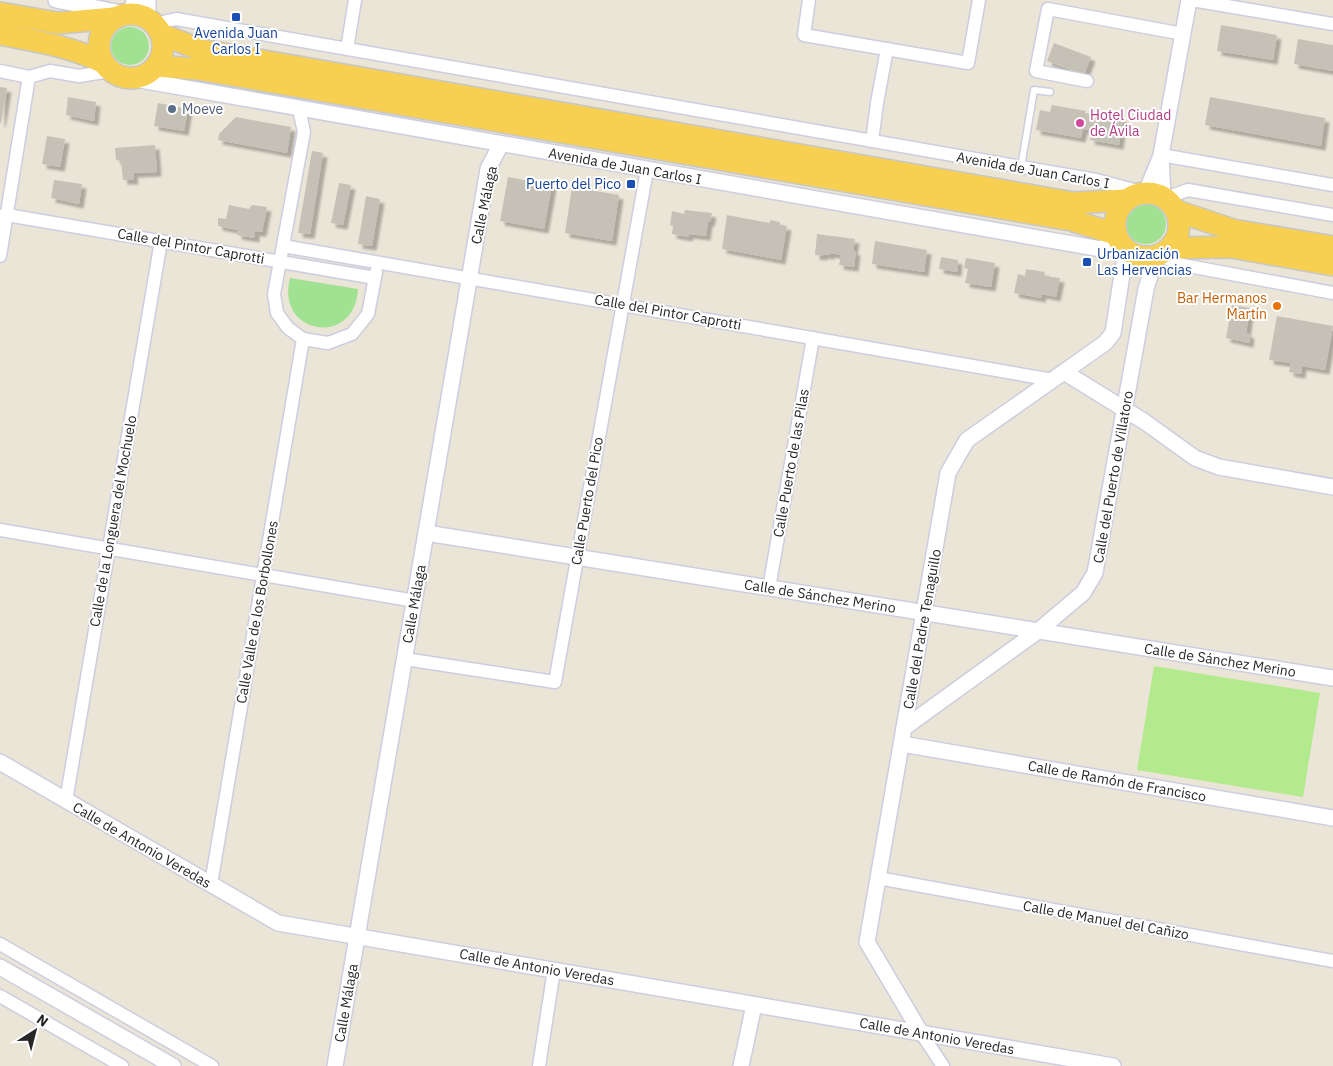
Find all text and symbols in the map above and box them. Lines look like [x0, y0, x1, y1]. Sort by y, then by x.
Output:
marker: Avenida Juan Carlos I [230, 11, 242, 23]
place label: Avenida Juan Carlos I [194, 24, 278, 58]
place label: Moeve [182, 100, 224, 118]
marker: Moeve [166, 103, 178, 115]
place label: Hotel Ciudad de Ávila [1090, 106, 1171, 140]
marker: Hotel Ciudad de Ávila [1074, 117, 1086, 129]
street label: Avenida de Juan Carlos I [547, 144, 703, 188]
street label: Avenida de Juan Carlos I [955, 148, 1111, 192]
street label: Calle Málaga [467, 164, 501, 246]
place label: Puerto del Pico [526, 175, 621, 193]
marker: Puerto del Pico [625, 178, 637, 190]
street label: Calle del Pintor Caprotti [116, 224, 266, 268]
place label: Urbanización Las Hervencias [1097, 245, 1192, 279]
marker: Urbanización Las Hervencias [1081, 256, 1093, 268]
place label: Bar Hermanos Martín [1177, 289, 1267, 323]
street label: Calle del Pintor Caprotti [593, 290, 743, 334]
marker: Bar Hermanos Martín [1271, 300, 1283, 312]
street label: Calle Puerto de las Pilas [769, 387, 813, 539]
street label: Calle del Puerto de Villatoro [1089, 389, 1137, 565]
street label: Calle de la Longuera del Mochuelo [86, 414, 140, 628]
street label: Calle Puerto del Pico [567, 435, 607, 566]
street label: Calle Valle de los Borbollones [232, 519, 282, 705]
street label: Calle del Padre Tenaguillo [899, 548, 945, 710]
street label: Calle Málaga [398, 563, 430, 645]
street label: Calle de Sánchez Merino [743, 575, 897, 617]
street label: Calle de Sánchez Merino [1143, 639, 1297, 681]
street label: Calle de Ramón de Francisco [1026, 756, 1208, 806]
street label: Calle de Antonio Veredas [70, 798, 215, 892]
street label: Calle de Manuel del Cañizo [1022, 897, 1190, 943]
street label: Calle de Antonio Veredas [458, 945, 616, 990]
street label: Calle Málaga [330, 962, 362, 1044]
north arrow [10, 1006, 60, 1056]
text: N [33, 1010, 52, 1031]
street label: Calle de Antonio Veredas [858, 1014, 1016, 1059]

